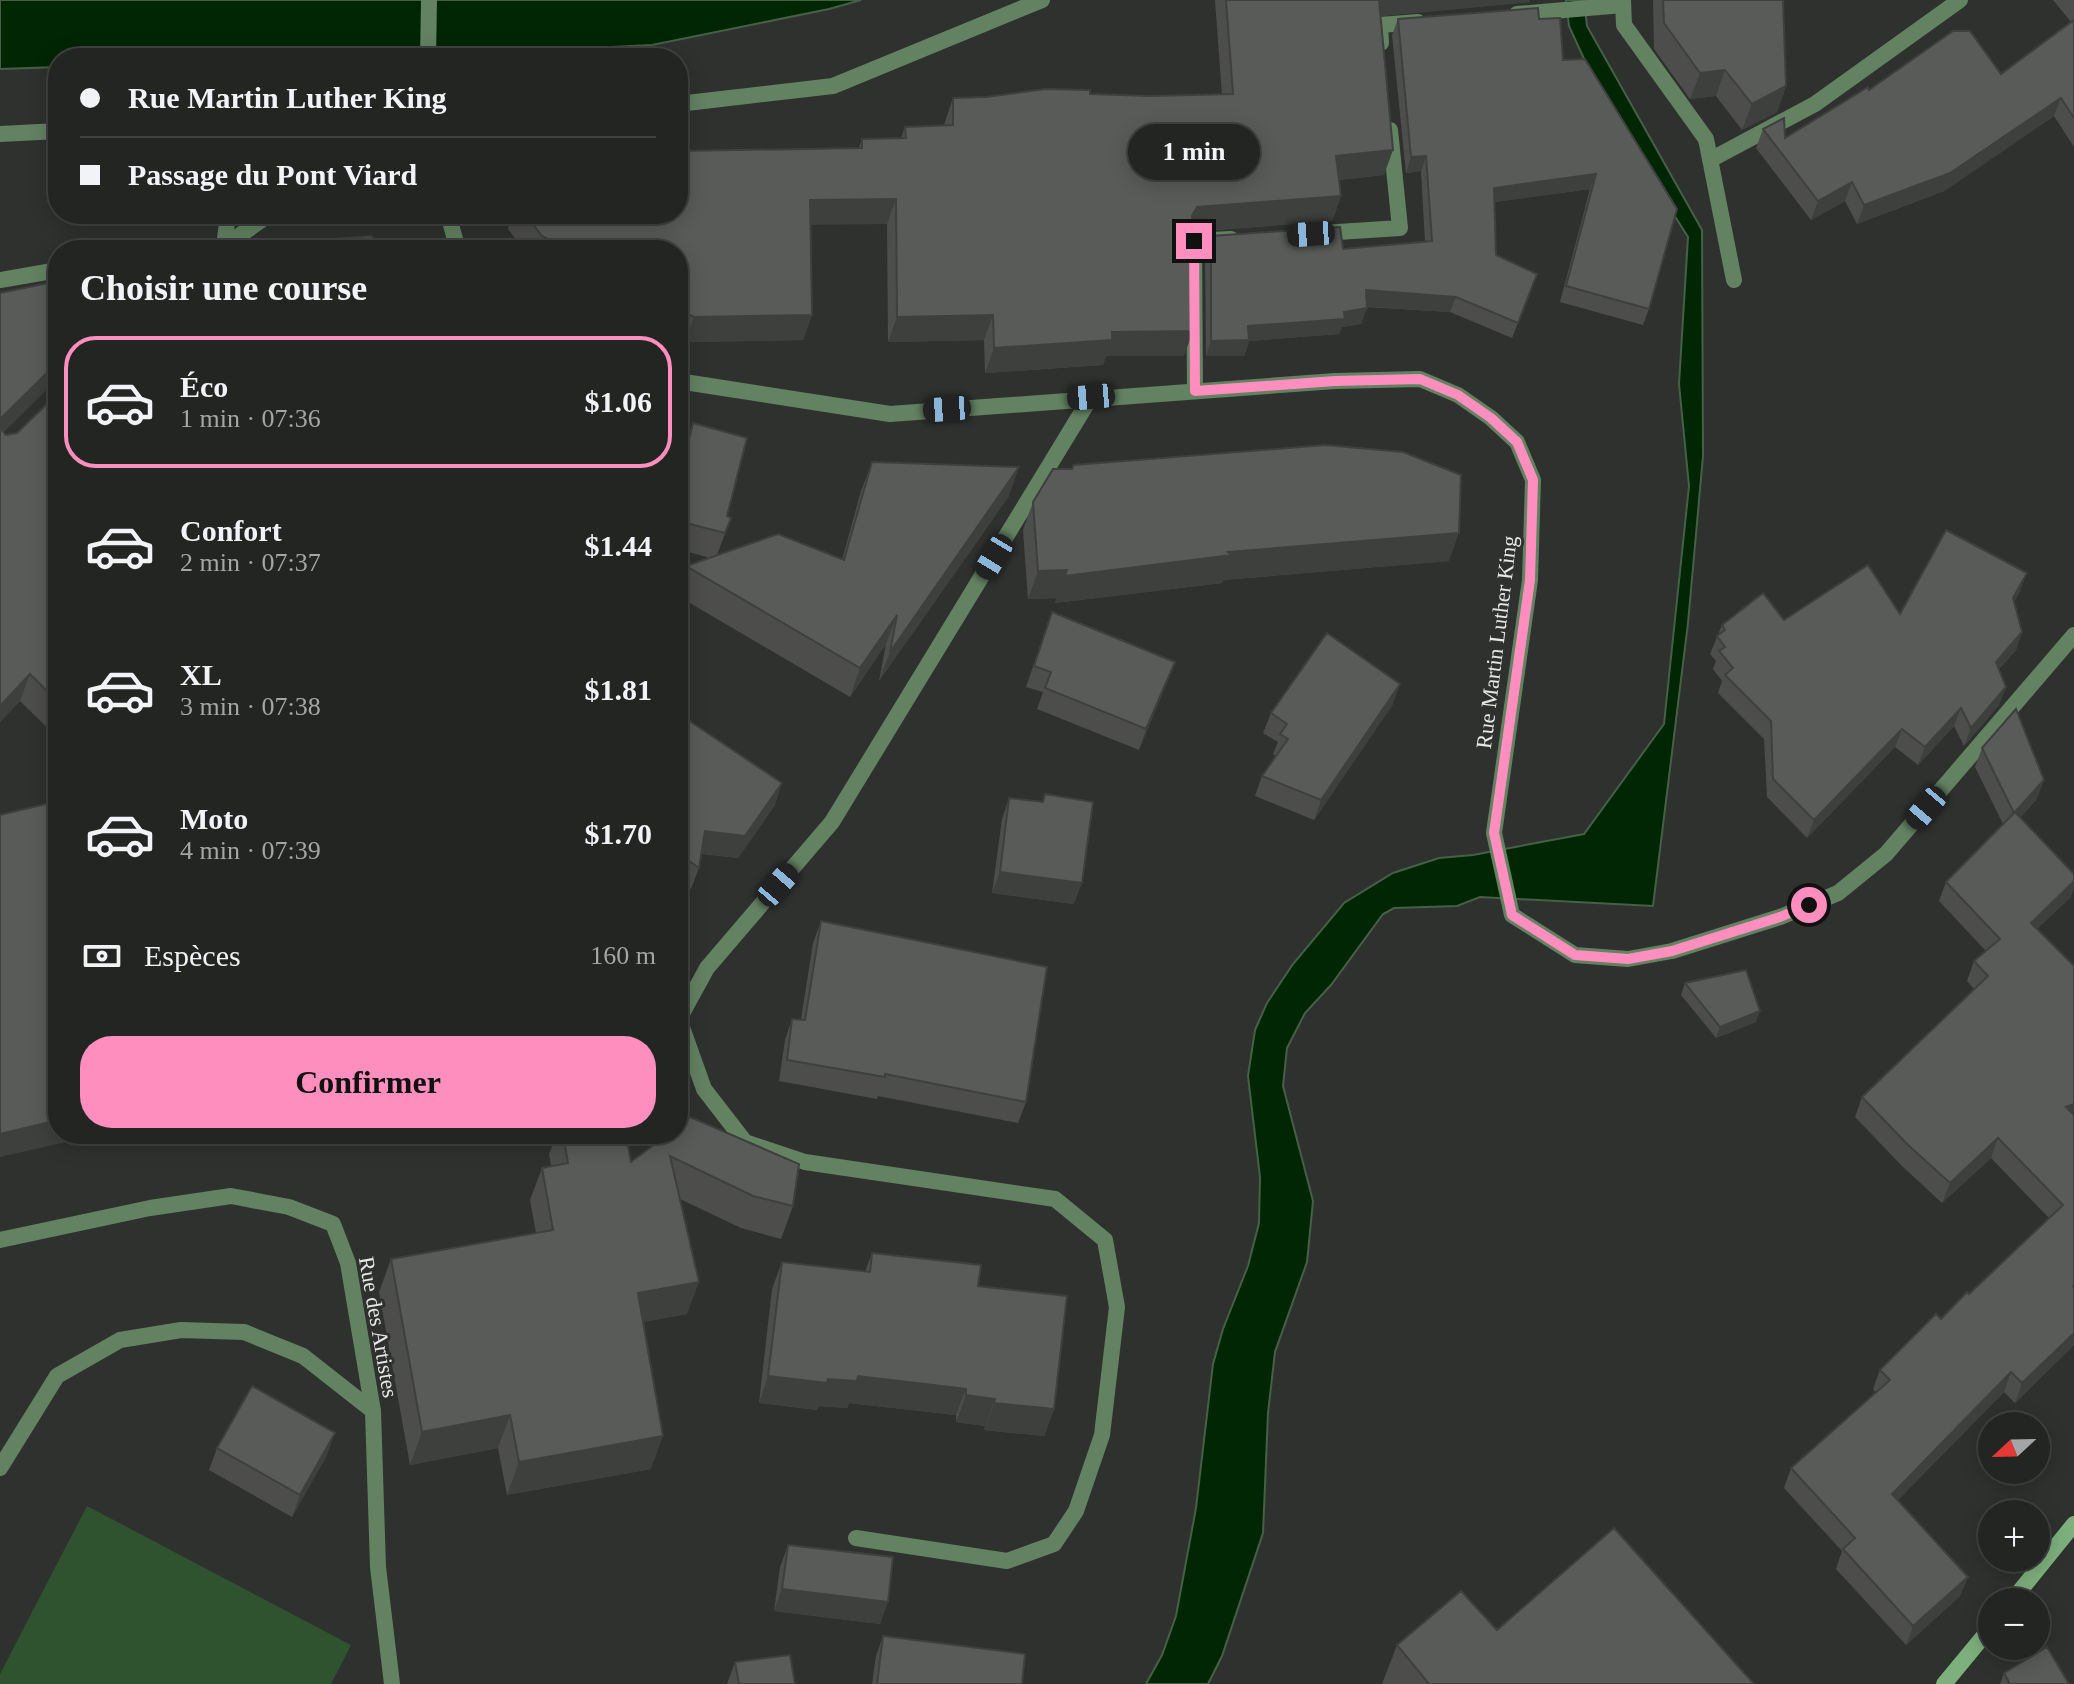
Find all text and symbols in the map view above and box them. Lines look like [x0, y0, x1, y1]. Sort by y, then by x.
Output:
text: Rue Martin Luther King [128, 81, 447, 114]
callout: 1 min [1128, 125, 1260, 181]
text: 1 min [1163, 137, 1225, 166]
text: Passage du Pont Viard [128, 158, 417, 191]
car [1286, 220, 1336, 248]
route end [1176, 223, 1212, 259]
text: Choisir une course [80, 268, 367, 308]
icon: car [84, 366, 156, 438]
text: Éco [180, 370, 228, 403]
car [1066, 383, 1116, 411]
text: $1.06 [585, 385, 652, 418]
car [922, 395, 972, 423]
text: 1 min · 07:36 [180, 404, 321, 433]
icon: car [84, 510, 156, 582]
text: Confort [180, 514, 282, 547]
text: $1.44 [585, 529, 652, 562]
car [971, 530, 1017, 584]
street label: Rue Martin Luther King [1471, 534, 1522, 750]
text: 2 min · 07:37 [180, 548, 321, 577]
icon: car [84, 654, 156, 726]
text: XL [180, 658, 222, 691]
text: $1.81 [585, 673, 652, 706]
text: 3 min · 07:38 [180, 692, 321, 721]
car [1901, 782, 1951, 834]
icon: car [84, 798, 156, 870]
text: Moto [180, 802, 248, 835]
text: $1.70 [585, 817, 652, 850]
text: 4 min · 07:39 [180, 836, 321, 865]
car [753, 859, 803, 911]
route start [1791, 887, 1827, 923]
icon: cash [80, 934, 124, 978]
text: Espèces [144, 939, 241, 972]
text: 160 m [590, 941, 656, 970]
button: Confirmer [80, 1036, 656, 1128]
street label: Rue des Artistes [354, 1255, 403, 1400]
north arrow [1978, 1412, 2050, 1484]
map controls [1978, 1412, 2050, 1660]
button: + [1978, 1500, 2050, 1572]
button: − [1978, 1588, 2050, 1660]

